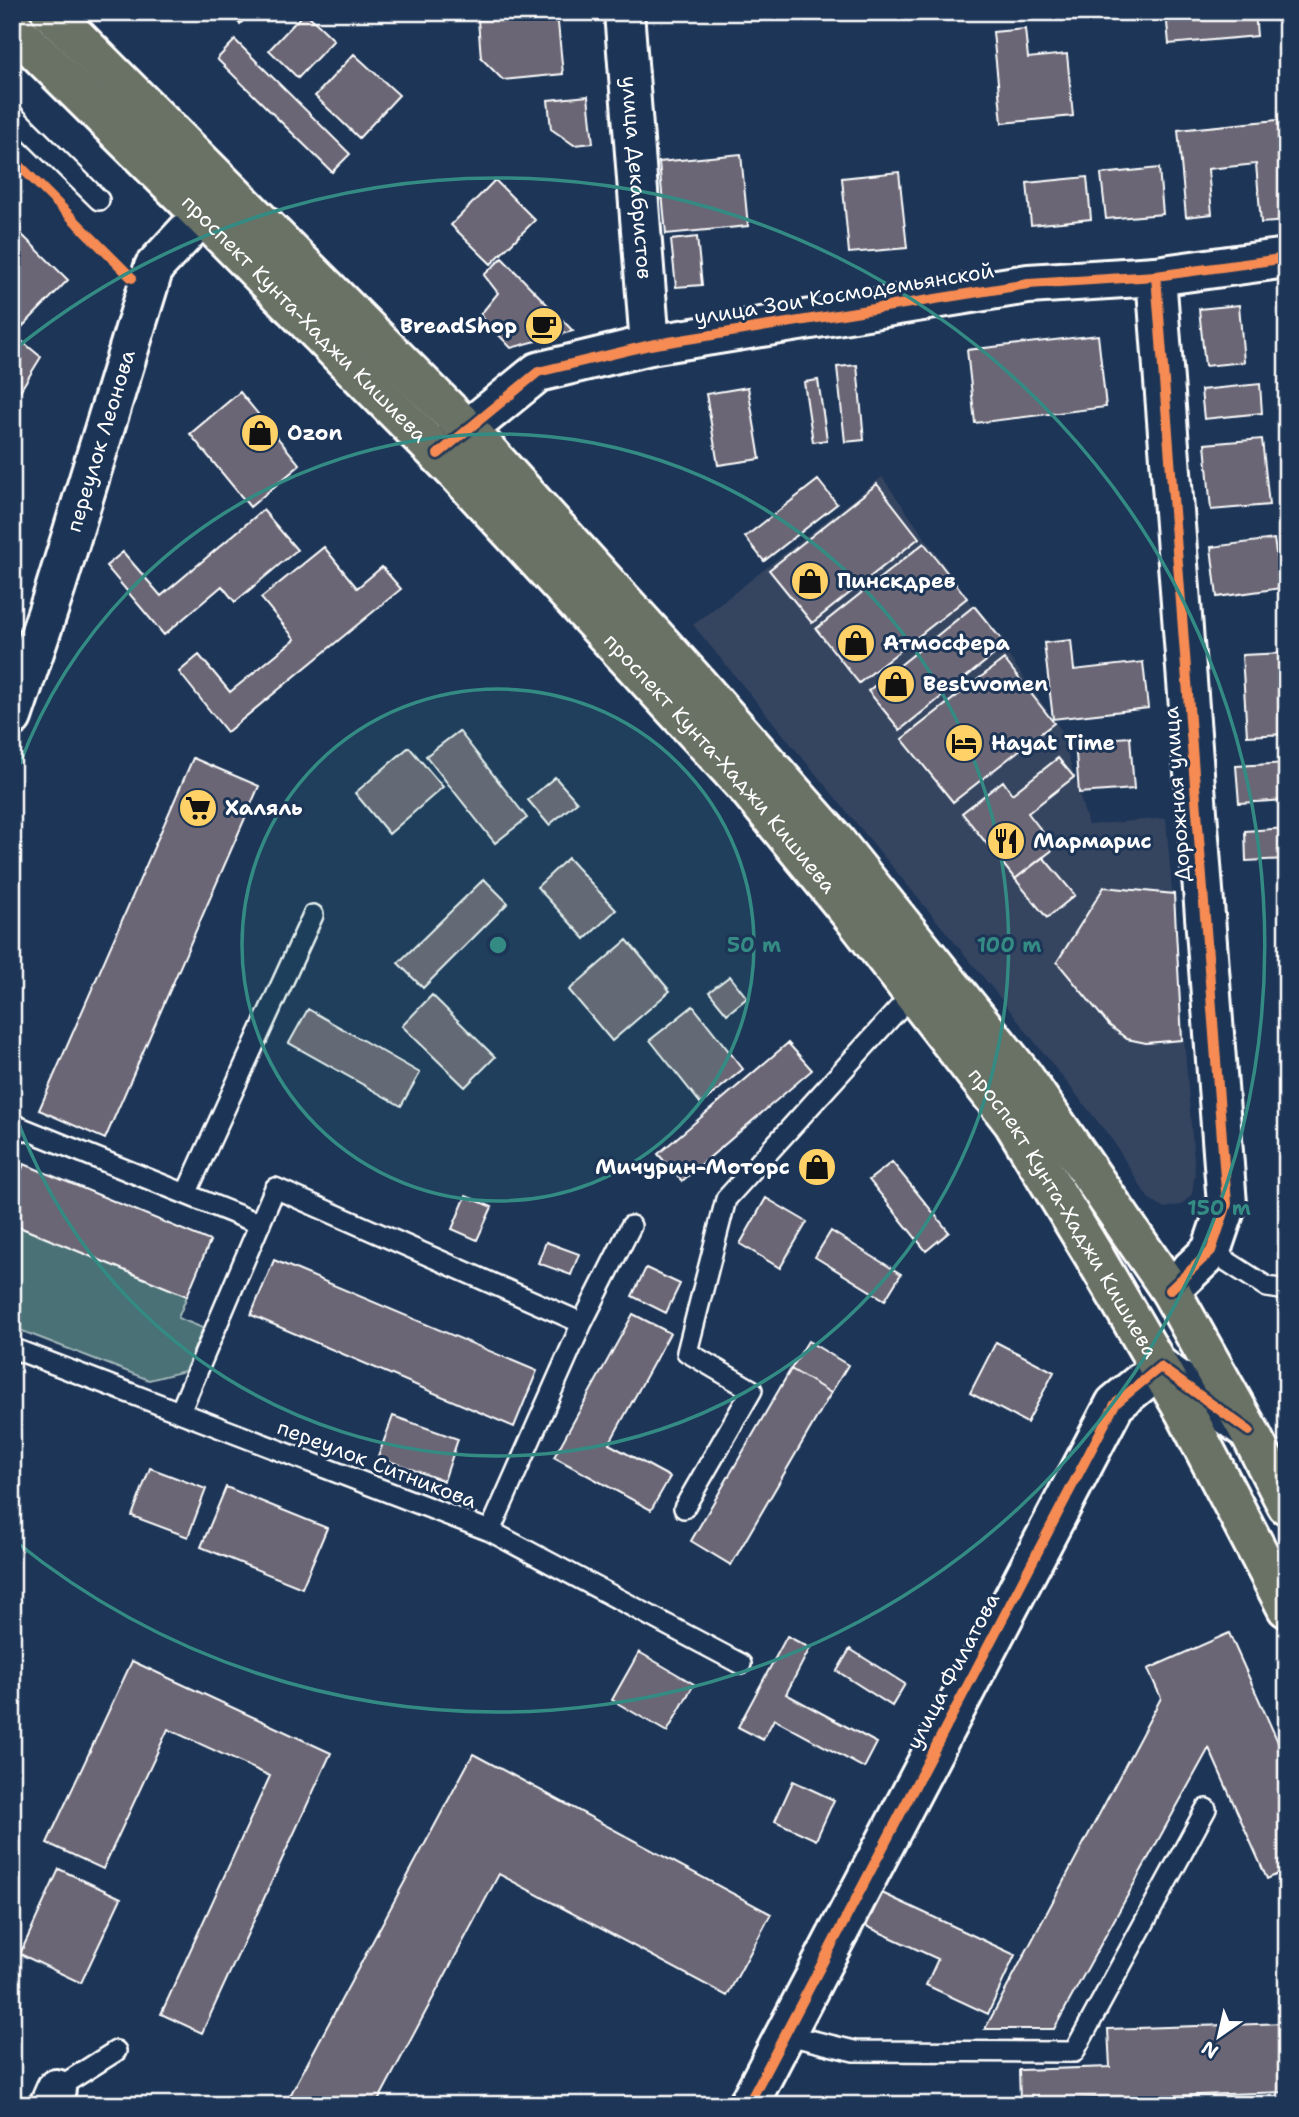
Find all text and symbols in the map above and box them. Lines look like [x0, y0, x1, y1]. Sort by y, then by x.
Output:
street label: улица Декабристов [615, 75, 659, 280]
street label: проспект Кунта-Хаджи Кишиева [175, 189, 433, 449]
street label: улица Зои Космодемьянской [692, 256, 996, 332]
cafe icon: BreadShop [523, 305, 565, 347]
place label: BreadShop [400, 312, 517, 340]
street label: переулок Леонова [60, 346, 142, 536]
shop icon: Ozon [239, 412, 281, 454]
place label: Ozon [287, 419, 342, 447]
shop icon: Пинскдрев [789, 560, 831, 602]
place label: Пинскдрев [837, 567, 956, 595]
shop icon: Атмосфера [835, 622, 877, 664]
street label: проспект Кунта-Хаджи Кишиева [598, 627, 842, 899]
place label: Атмосфера [883, 629, 1011, 657]
shop icon: Bestwomen [875, 663, 917, 705]
place label: Bestwomen [923, 670, 1048, 698]
street label: Дорожная улица [1157, 705, 1197, 883]
hotel icon: Hayat Time [943, 722, 985, 764]
place label: Hayat Time [991, 729, 1115, 757]
supermarket icon: Халяль [177, 787, 219, 829]
place label: Халяль [225, 794, 303, 822]
restaurant icon: Мармарис [985, 820, 1027, 862]
place label: Мармарис [1033, 827, 1152, 855]
text: 50 m [727, 931, 781, 959]
text: 100 m [977, 931, 1041, 959]
centre of rings [486, 933, 510, 957]
street label: проспект Кунта-Хаджи Кишиева [962, 1062, 1165, 1363]
shop icon: Мичурин-Моторс [796, 1146, 838, 1188]
place label: Мичурин-Моторс [595, 1153, 790, 1181]
text: 150 m [1187, 1194, 1251, 1222]
street label: переулок Ситникова [273, 1413, 481, 1515]
street label: улица Филатова [900, 1588, 1006, 1754]
north arrow [1184, 2002, 1254, 2072]
text: N [1197, 2035, 1223, 2064]

